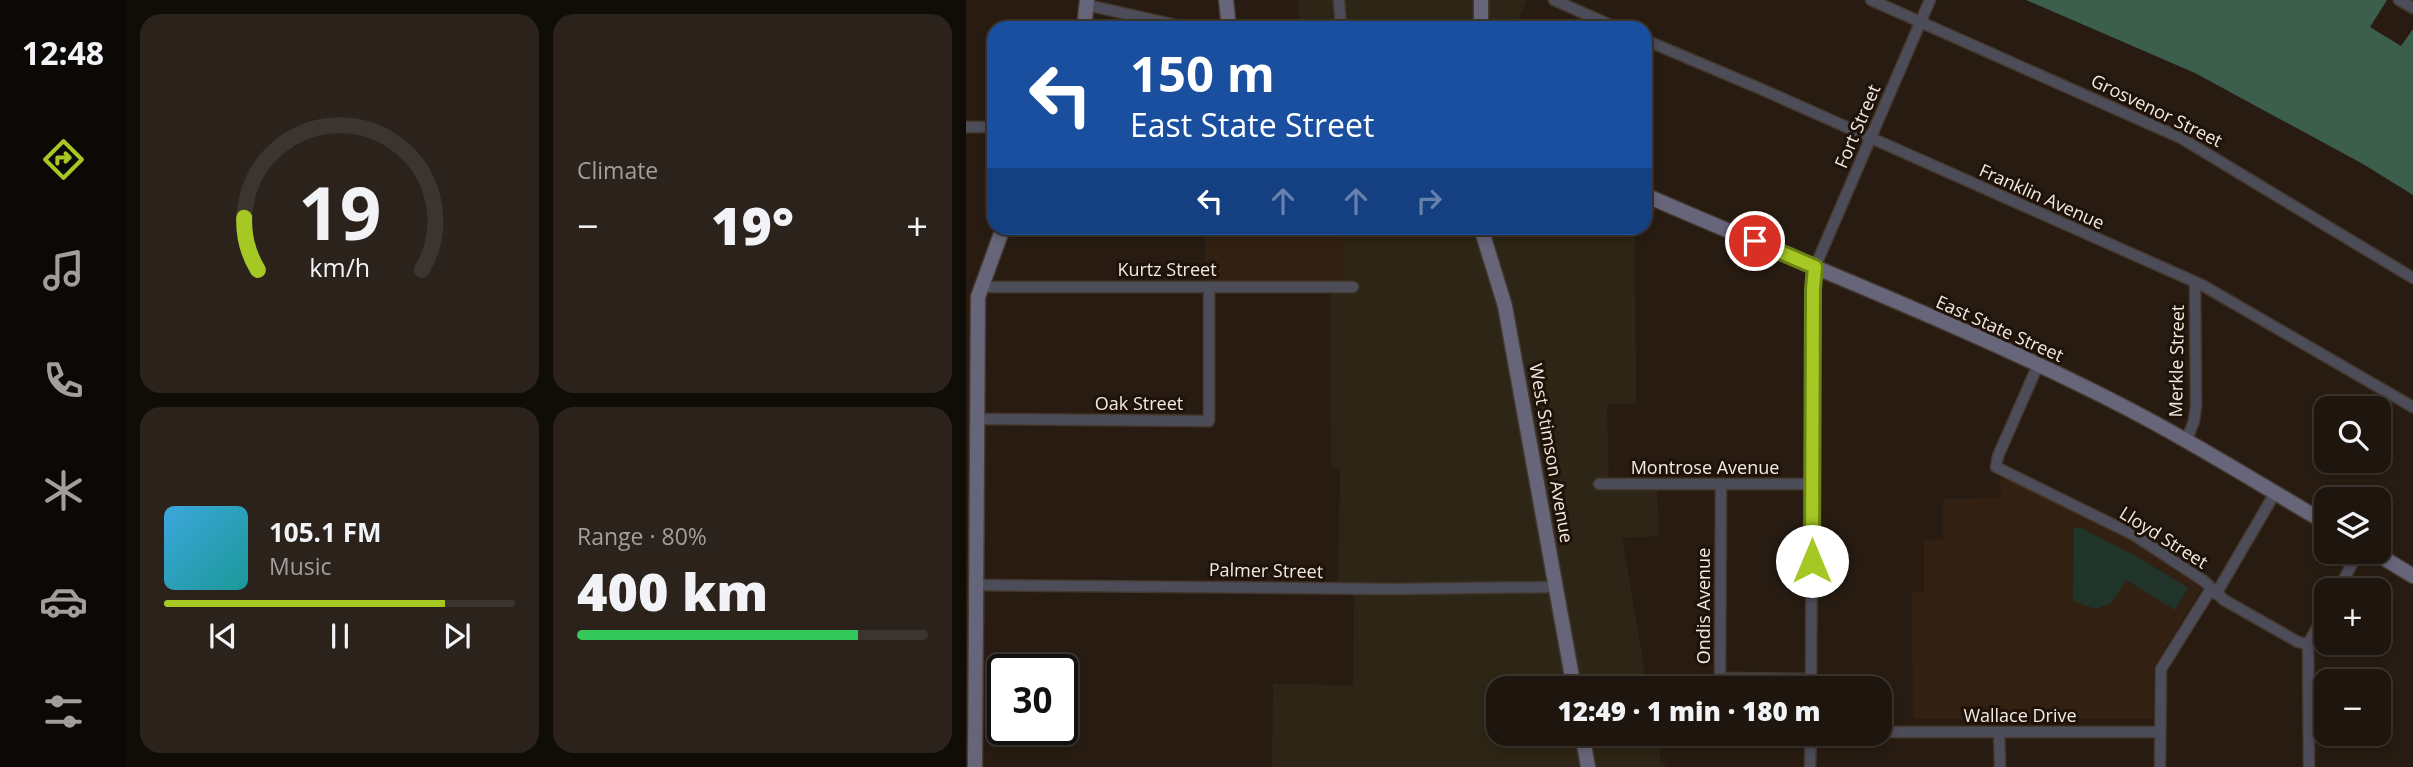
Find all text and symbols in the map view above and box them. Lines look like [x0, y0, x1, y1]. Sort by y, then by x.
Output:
text: 12:48 [22, 31, 104, 74]
text: 150 m [1130, 40, 1275, 106]
icon: left [1015, 49, 1106, 140]
street label: Grosvenor Street [2087, 68, 2227, 152]
street label: Fort Street [1829, 80, 1885, 172]
text: East State Street [1130, 103, 1374, 146]
icon: directions [39, 135, 88, 184]
text: Climate [577, 154, 658, 186]
street label: Franklin Avenue [1976, 158, 2108, 234]
text: 19 [298, 162, 381, 261]
icon: left [1191, 182, 1229, 220]
icon: ahead [1264, 182, 1302, 220]
icon: ahead [1337, 182, 1375, 220]
icon: right [1410, 182, 1448, 220]
text: 19° [711, 189, 794, 260]
text: − [577, 199, 599, 251]
text: + [906, 199, 928, 251]
pin [1725, 211, 1785, 271]
icon: arrive [1736, 222, 1774, 260]
icon: music [39, 246, 88, 295]
text: km/h [309, 249, 370, 283]
street label: Kurtz Street [1117, 257, 1217, 281]
street label: East State Street [1932, 289, 2068, 367]
street label: Merkle Street [2163, 304, 2189, 418]
icon: phone [39, 356, 88, 405]
street label: West Stimson Avenue [1524, 361, 1580, 545]
street label: Oak Street [1095, 391, 1183, 415]
map controls [2314, 396, 2391, 746]
button: search [2314, 396, 2391, 473]
street label: Montrose Avenue [1631, 455, 1779, 479]
icon: climate [39, 466, 88, 515]
button: layers [2314, 487, 2391, 564]
street label: Lloyd Street [2115, 500, 2213, 574]
text: 105.1 FM [269, 514, 381, 550]
text: Range · 80% [577, 520, 707, 552]
position arrow [1775, 524, 1849, 598]
street label: Ondis Avenue [1691, 548, 1715, 664]
text: Music [269, 550, 332, 582]
text: 400 km [577, 555, 768, 626]
street label: Palmer Street [1209, 557, 1323, 583]
icon: car [39, 577, 88, 626]
button: + [2314, 578, 2391, 655]
icon: previous [204, 617, 242, 655]
icon: pause [321, 617, 359, 655]
icon: next [438, 617, 476, 655]
speed limit sign: 30 [987, 654, 1078, 745]
button: − [2314, 669, 2391, 746]
icon: filters [39, 687, 88, 736]
text: 12:49 · 1 min · 180 m [1558, 693, 1820, 729]
street label: Wallace Drive [1963, 703, 2077, 727]

